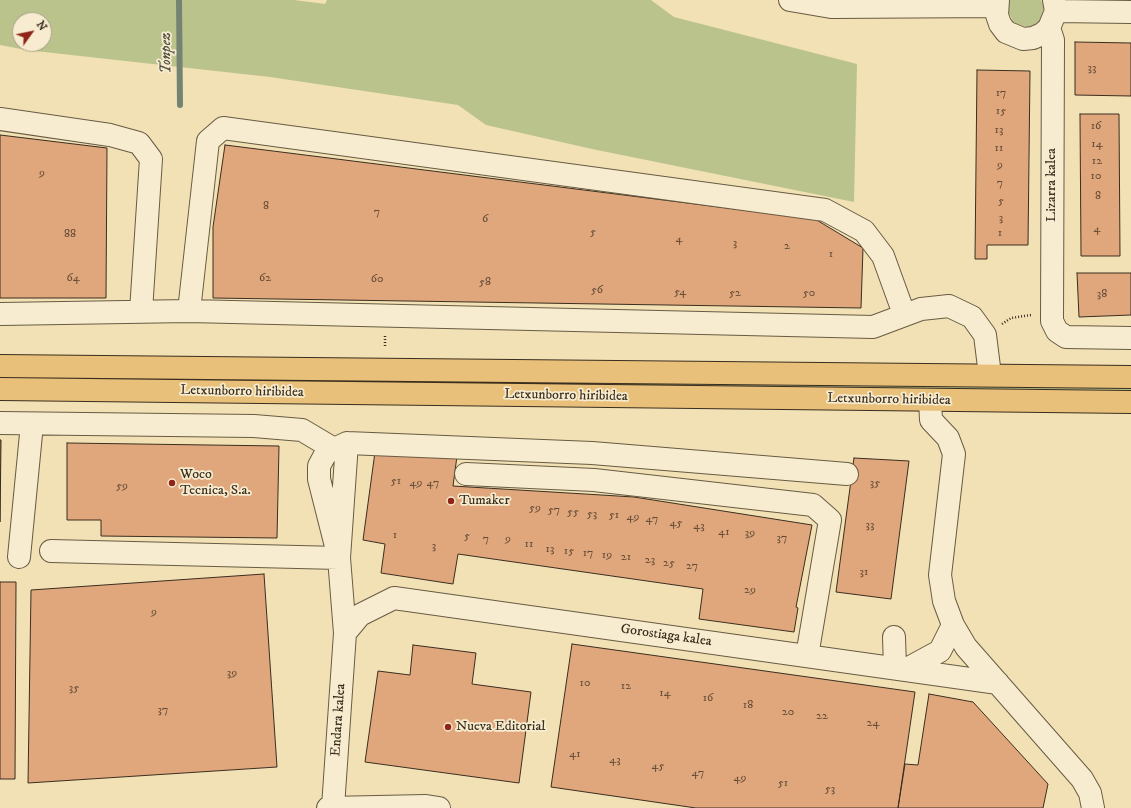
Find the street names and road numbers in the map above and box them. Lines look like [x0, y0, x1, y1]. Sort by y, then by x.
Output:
street label: Lizarra kalea [1044, 148, 1060, 222]
street label: Letxunborro hiribidea [180, 383, 304, 401]
street label: Letxunborro hiribidea [504, 387, 628, 405]
street label: Letxunborro hiribidea [827, 391, 951, 409]
street label: Gorostiaga kalea [619, 621, 713, 651]
street label: Endara kalea [328, 683, 350, 757]

